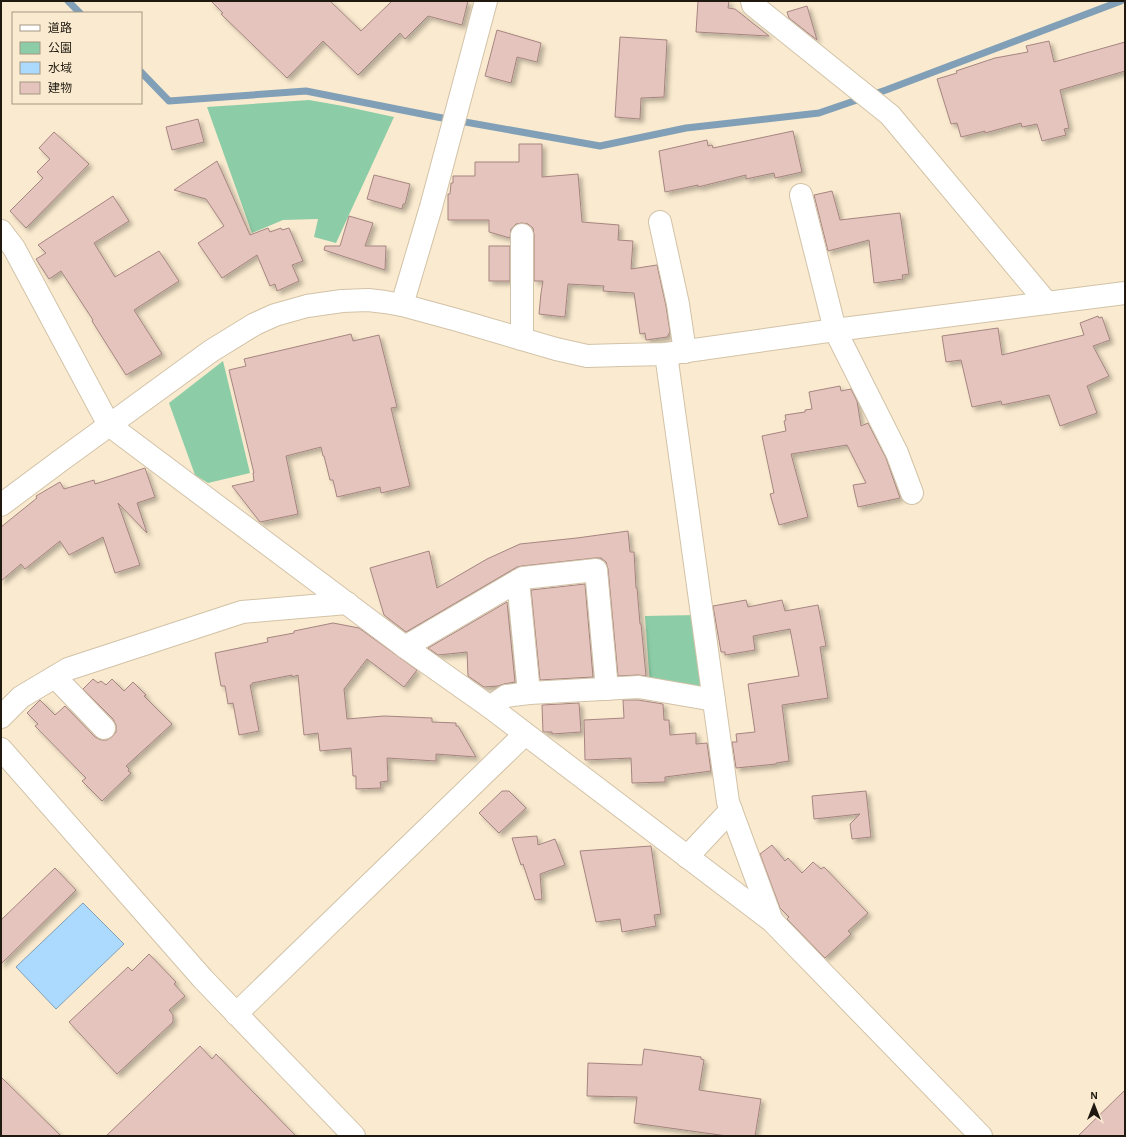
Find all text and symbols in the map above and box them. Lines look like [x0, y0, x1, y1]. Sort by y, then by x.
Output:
legend [12, 12, 142, 104]
text: 道路 [48, 21, 72, 34]
text: 公園 [48, 42, 72, 54]
text: 水域 [48, 62, 72, 74]
text: 建物 [48, 81, 72, 94]
north arrow [1074, 1085, 1114, 1125]
text: N [1090, 1090, 1098, 1101]

